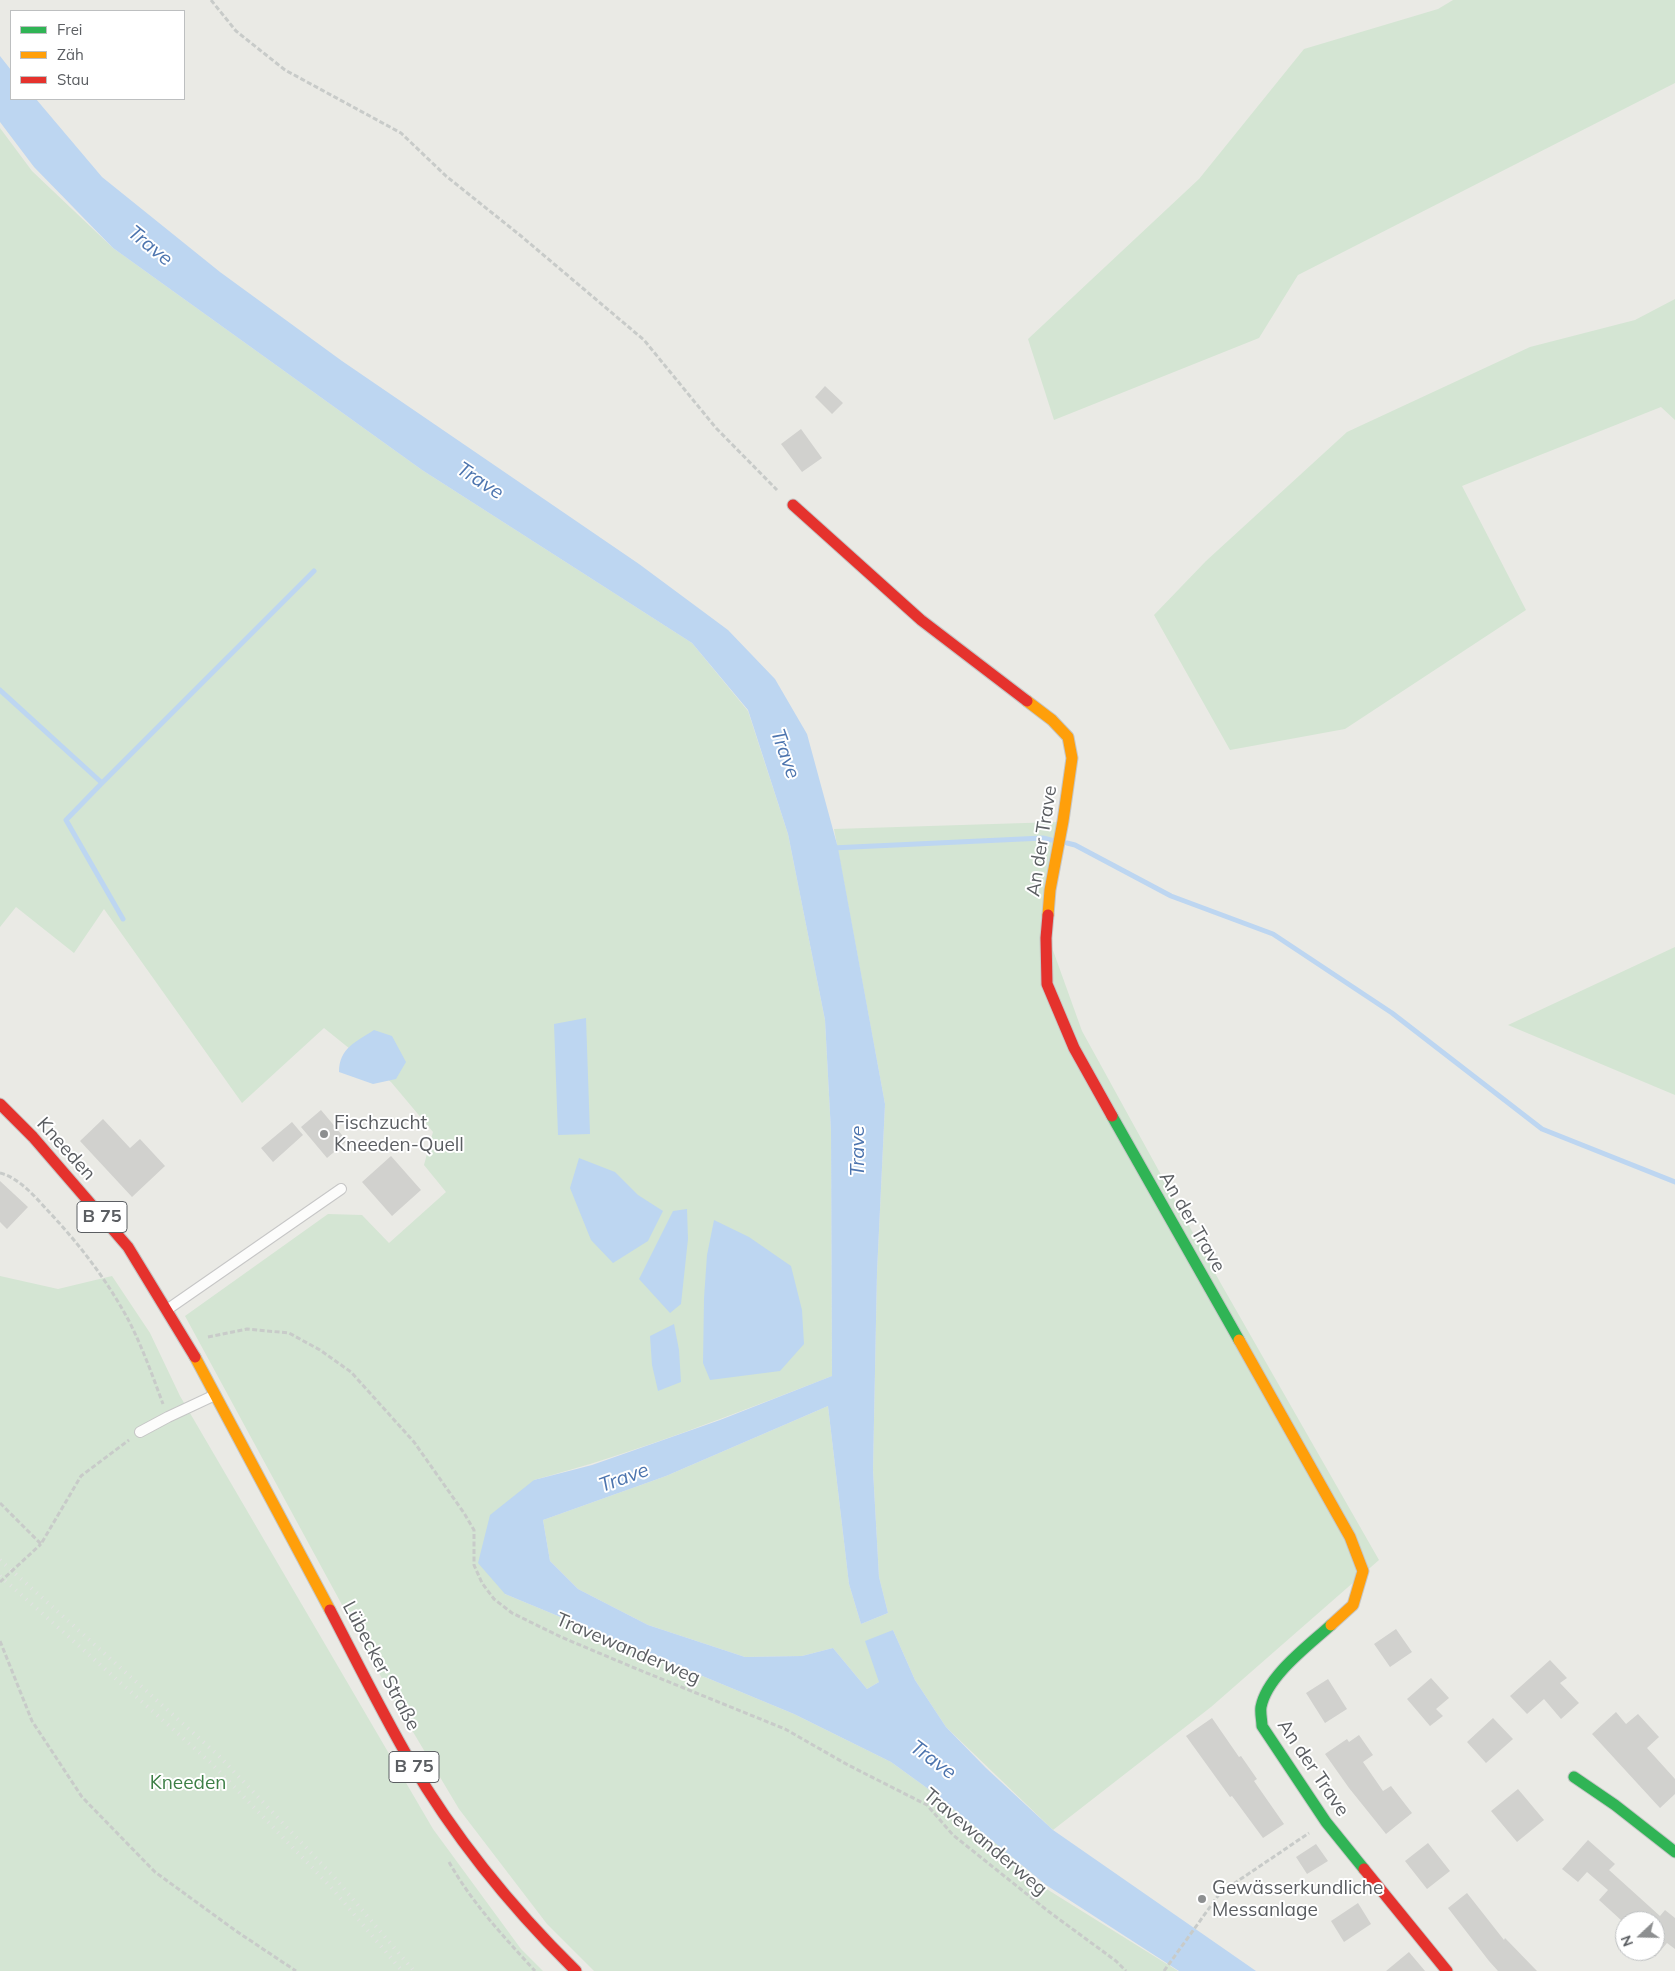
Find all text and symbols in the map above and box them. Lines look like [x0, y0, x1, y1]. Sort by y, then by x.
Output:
legend [10, 10, 185, 100]
text: Frei [57, 20, 82, 39]
text: Zäh [57, 45, 84, 64]
text: Stau [57, 70, 89, 89]
water label: Trave [123, 221, 177, 271]
water label: Trave [452, 457, 508, 505]
water label: Trave [765, 726, 805, 782]
street label: An der Trave [1022, 784, 1062, 898]
place label: Fischzucht Kneeden-Quell [334, 1112, 464, 1156]
street label: Kneeden [32, 1113, 100, 1185]
water label: Trave [846, 1126, 870, 1176]
marker: Fischzucht Kneeden-Quell [318, 1128, 330, 1140]
street label: An der Trave [1154, 1168, 1230, 1276]
road number: B 75 [77, 1202, 127, 1232]
water label: Trave [596, 1458, 652, 1498]
street label: Lübecker Straße [337, 1597, 425, 1735]
street label: Travewanderweg [552, 1608, 704, 1690]
street label: An der Trave [1272, 1715, 1354, 1821]
water label: Trave [905, 1735, 961, 1785]
road number: B 75 [389, 1751, 439, 1782]
park label: Kneeden [150, 1772, 226, 1794]
street label: Travewanderweg [918, 1784, 1052, 1900]
place label: Gewässerkundliche Messanlage [1212, 1877, 1383, 1921]
marker: Gewässerkundliche Messanlage [1196, 1893, 1208, 1905]
north arrow [1615, 1911, 1665, 1961]
text: N [1617, 1933, 1637, 1949]

